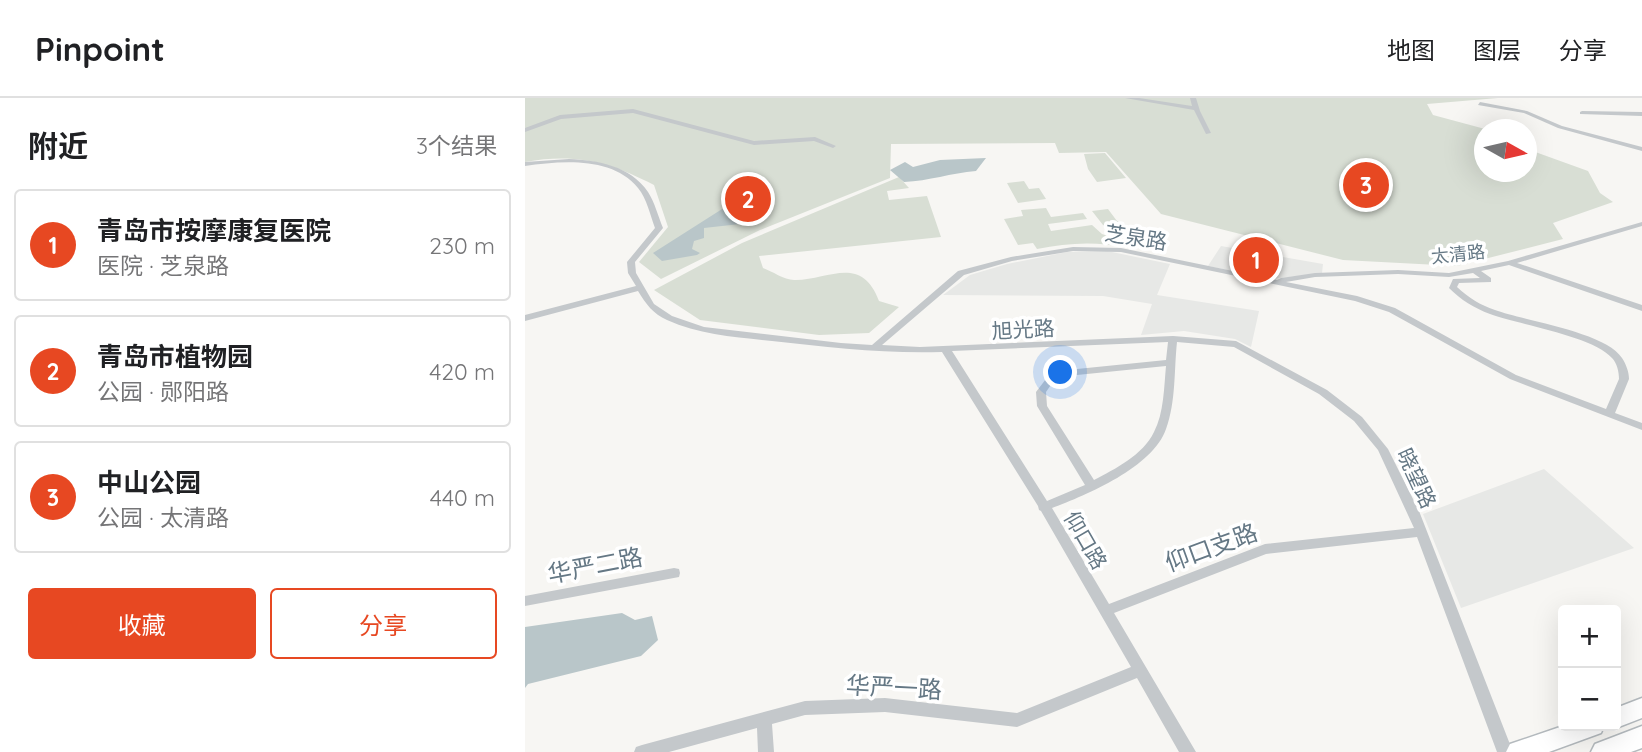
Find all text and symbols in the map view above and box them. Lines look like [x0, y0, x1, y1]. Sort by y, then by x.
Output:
text: Pinpoint [35, 28, 165, 69]
text: 地图 [1387, 35, 1435, 65]
text: 图层 [1473, 35, 1521, 65]
text: 分享 [1559, 35, 1607, 65]
north arrow [1474, 119, 1537, 182]
text: 附近 [28, 127, 88, 165]
text: 3个结果 [416, 131, 497, 160]
pin: 3 [1343, 159, 1389, 211]
pin: 2 [725, 173, 771, 225]
text: 青岛市按摩康复医院 [97, 214, 331, 247]
street label: 芝泉路 [1103, 219, 1169, 255]
text: 1 [49, 231, 57, 260]
text: 230 m [429, 231, 495, 260]
pin: 1 [1233, 234, 1279, 286]
street label: 太清路 [1430, 240, 1486, 268]
text: 医院 · 芝泉路 [97, 251, 229, 280]
street label: 旭光路 [991, 314, 1055, 344]
text: 青岛市植物园 [97, 340, 253, 373]
your location [1043, 355, 1077, 389]
text: 2 [46, 357, 60, 386]
text: 420 m [429, 357, 495, 386]
text: 公园 · 郧阳路 [97, 377, 229, 406]
street label: 晓望路 [1392, 444, 1442, 512]
text: 中山公园 [97, 466, 201, 499]
text: 3 [47, 483, 59, 512]
text: 440 m [430, 483, 495, 512]
text: 公园 · 太清路 [97, 503, 229, 532]
street label: 仰口路 [1059, 506, 1113, 574]
street label: 仰口支路 [1161, 516, 1261, 578]
street label: 华严二路 [545, 541, 645, 589]
button: 收藏 [28, 588, 256, 659]
button: 分享 [270, 588, 497, 659]
map controls [1558, 605, 1621, 731]
button: + [1558, 605, 1621, 668]
button: − [1558, 668, 1621, 731]
street label: 华严一路 [845, 670, 943, 704]

